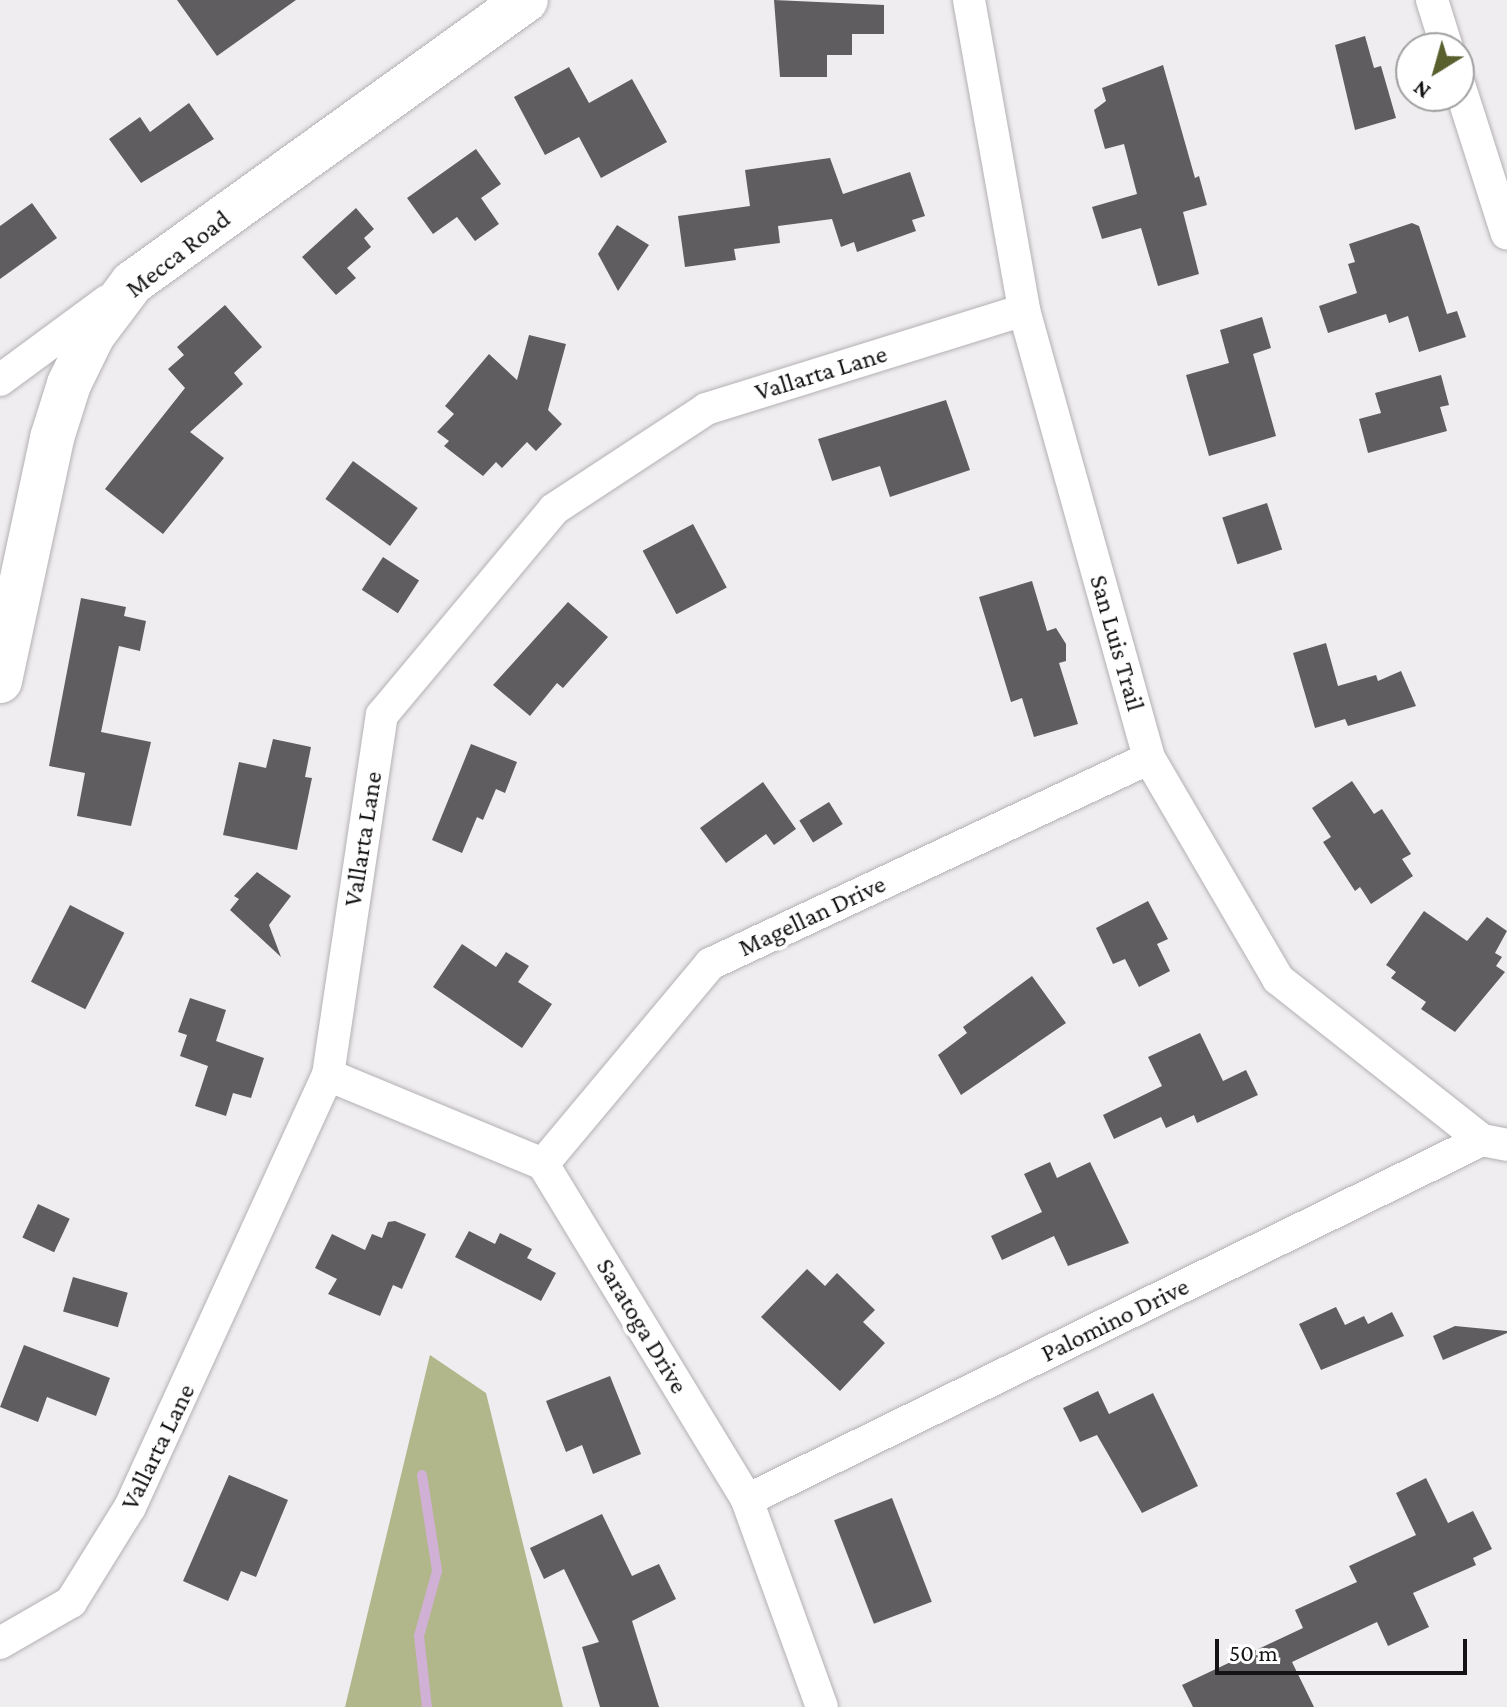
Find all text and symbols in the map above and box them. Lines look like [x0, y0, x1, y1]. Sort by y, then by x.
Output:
north arrow [1395, 32, 1475, 112]
text: N [1408, 75, 1435, 104]
street label: Mecca Road [120, 204, 236, 304]
street label: Vallarta Lane [751, 338, 891, 408]
street label: San Luis Trail [1083, 571, 1151, 715]
street label: Vallarta Lane [337, 769, 389, 909]
street label: Magellan Drive [734, 868, 890, 964]
street label: Saratoga Drive [589, 1253, 695, 1399]
street label: Palomino Drive [1036, 1271, 1194, 1369]
street label: Vallarta Lane [114, 1379, 202, 1515]
scale bar [1219, 1623, 1471, 1673]
text: 50 m [1229, 1639, 1278, 1666]

